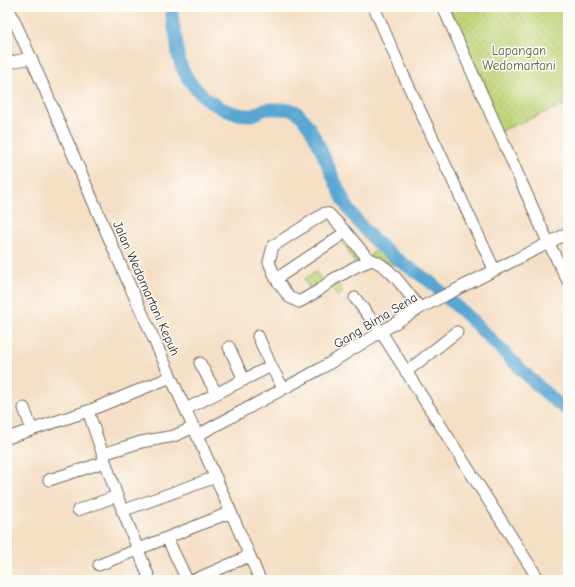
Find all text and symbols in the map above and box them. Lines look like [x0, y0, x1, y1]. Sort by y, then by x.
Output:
park label: Lapangan Wedomartani [482, 43, 556, 73]
street label: Jalan Wedomartani Kepuh [110, 219, 183, 358]
street label: Gang Bima Sena [331, 290, 420, 351]

